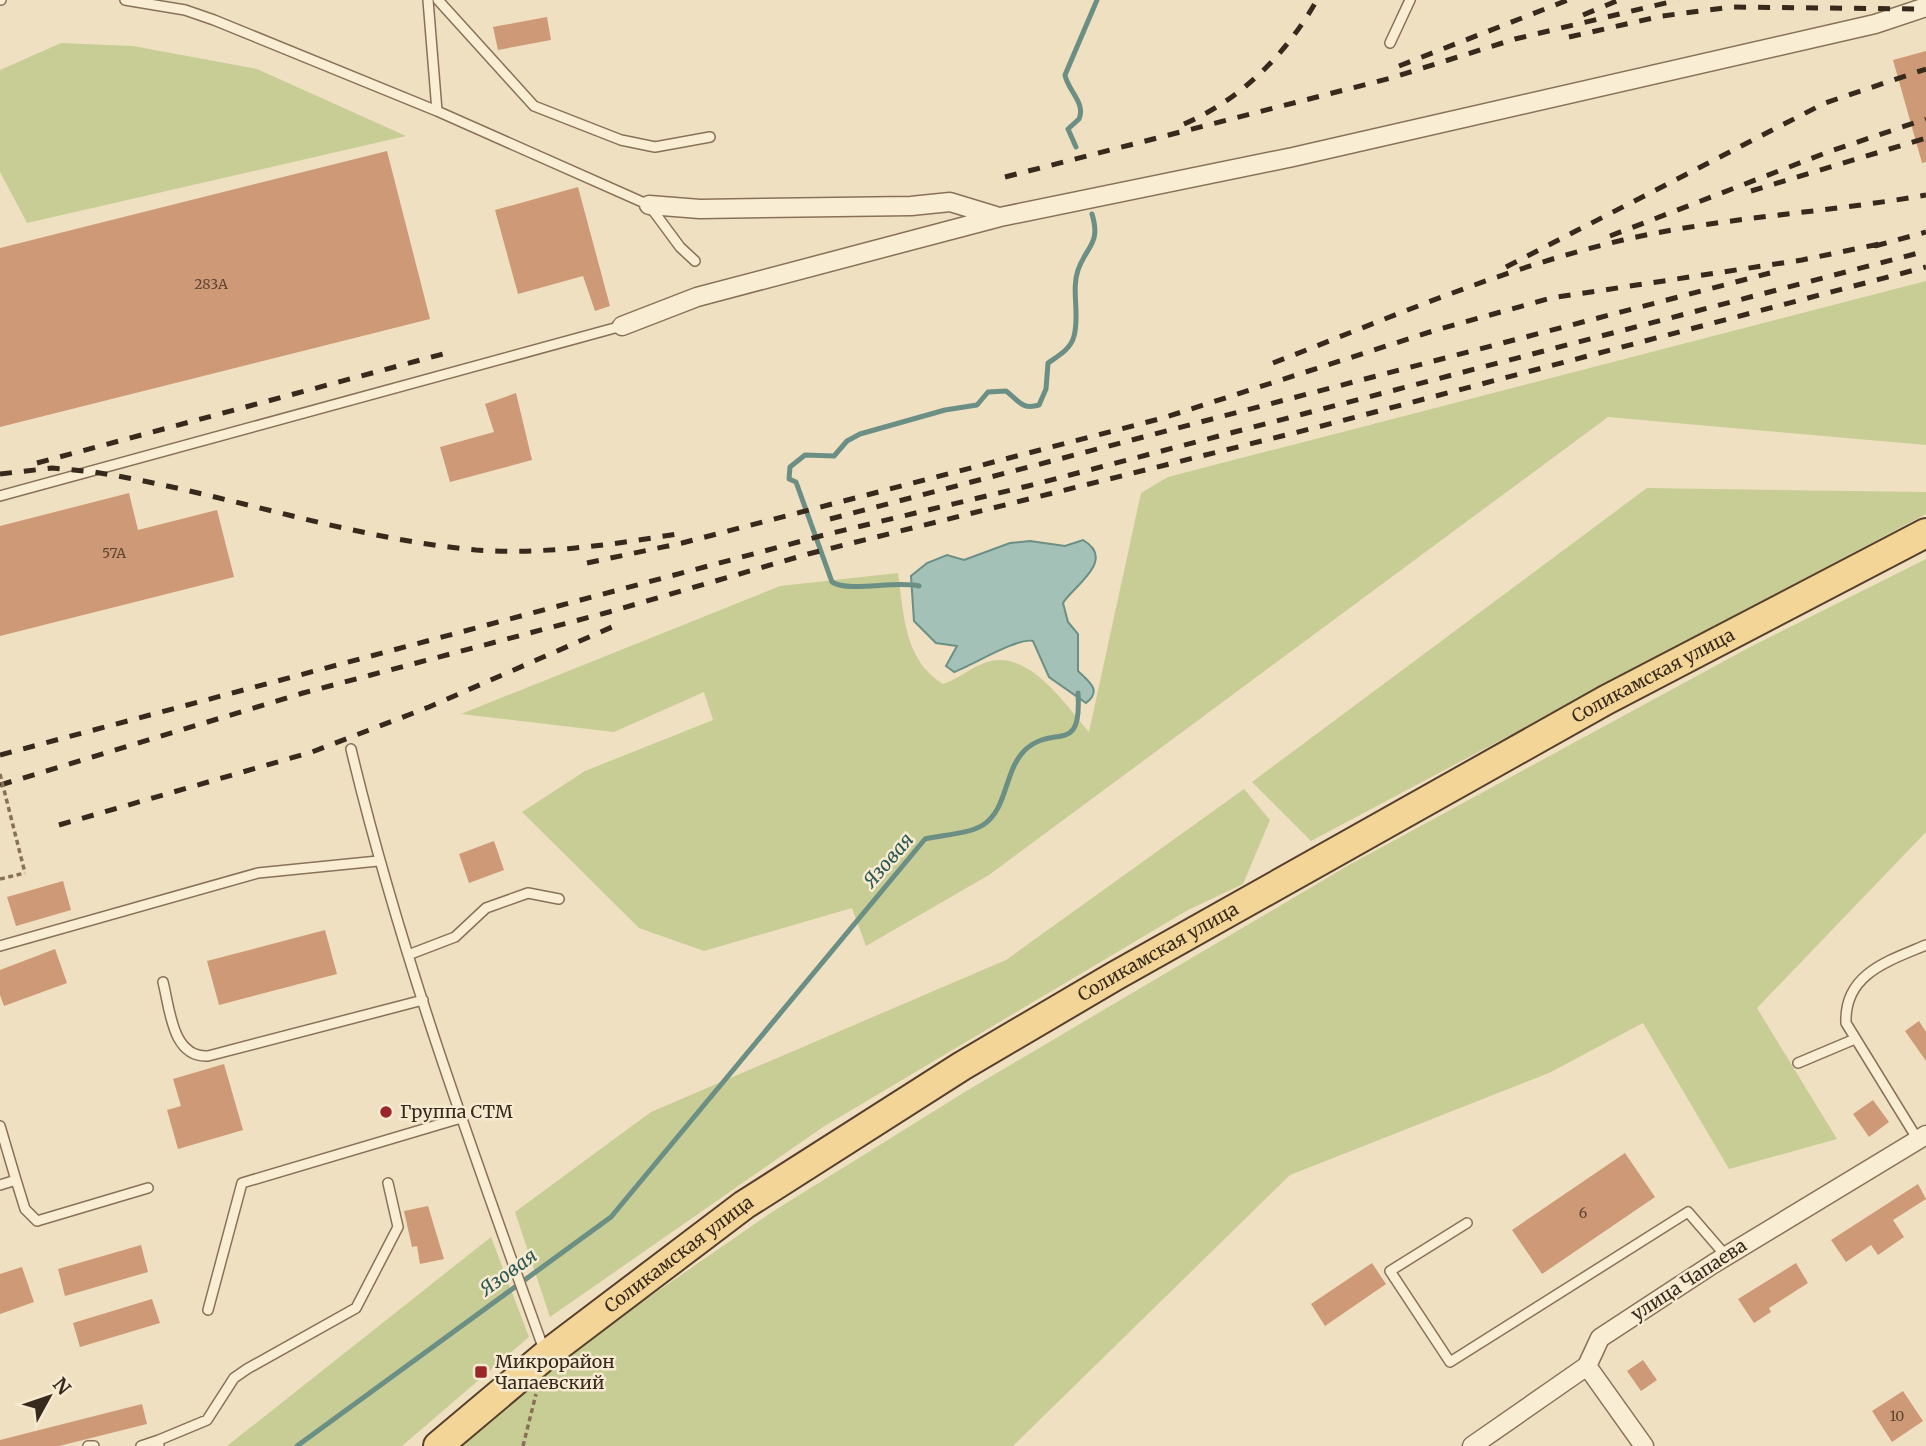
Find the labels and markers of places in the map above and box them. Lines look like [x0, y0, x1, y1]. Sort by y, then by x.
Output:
place label: Группа СТМ [400, 1100, 513, 1123]
marker: Группа СТМ [378, 1104, 394, 1120]
place label: Микрорайон Чапаевский [495, 1350, 615, 1394]
marker: Микрорайон Чапаевский [473, 1364, 489, 1380]

